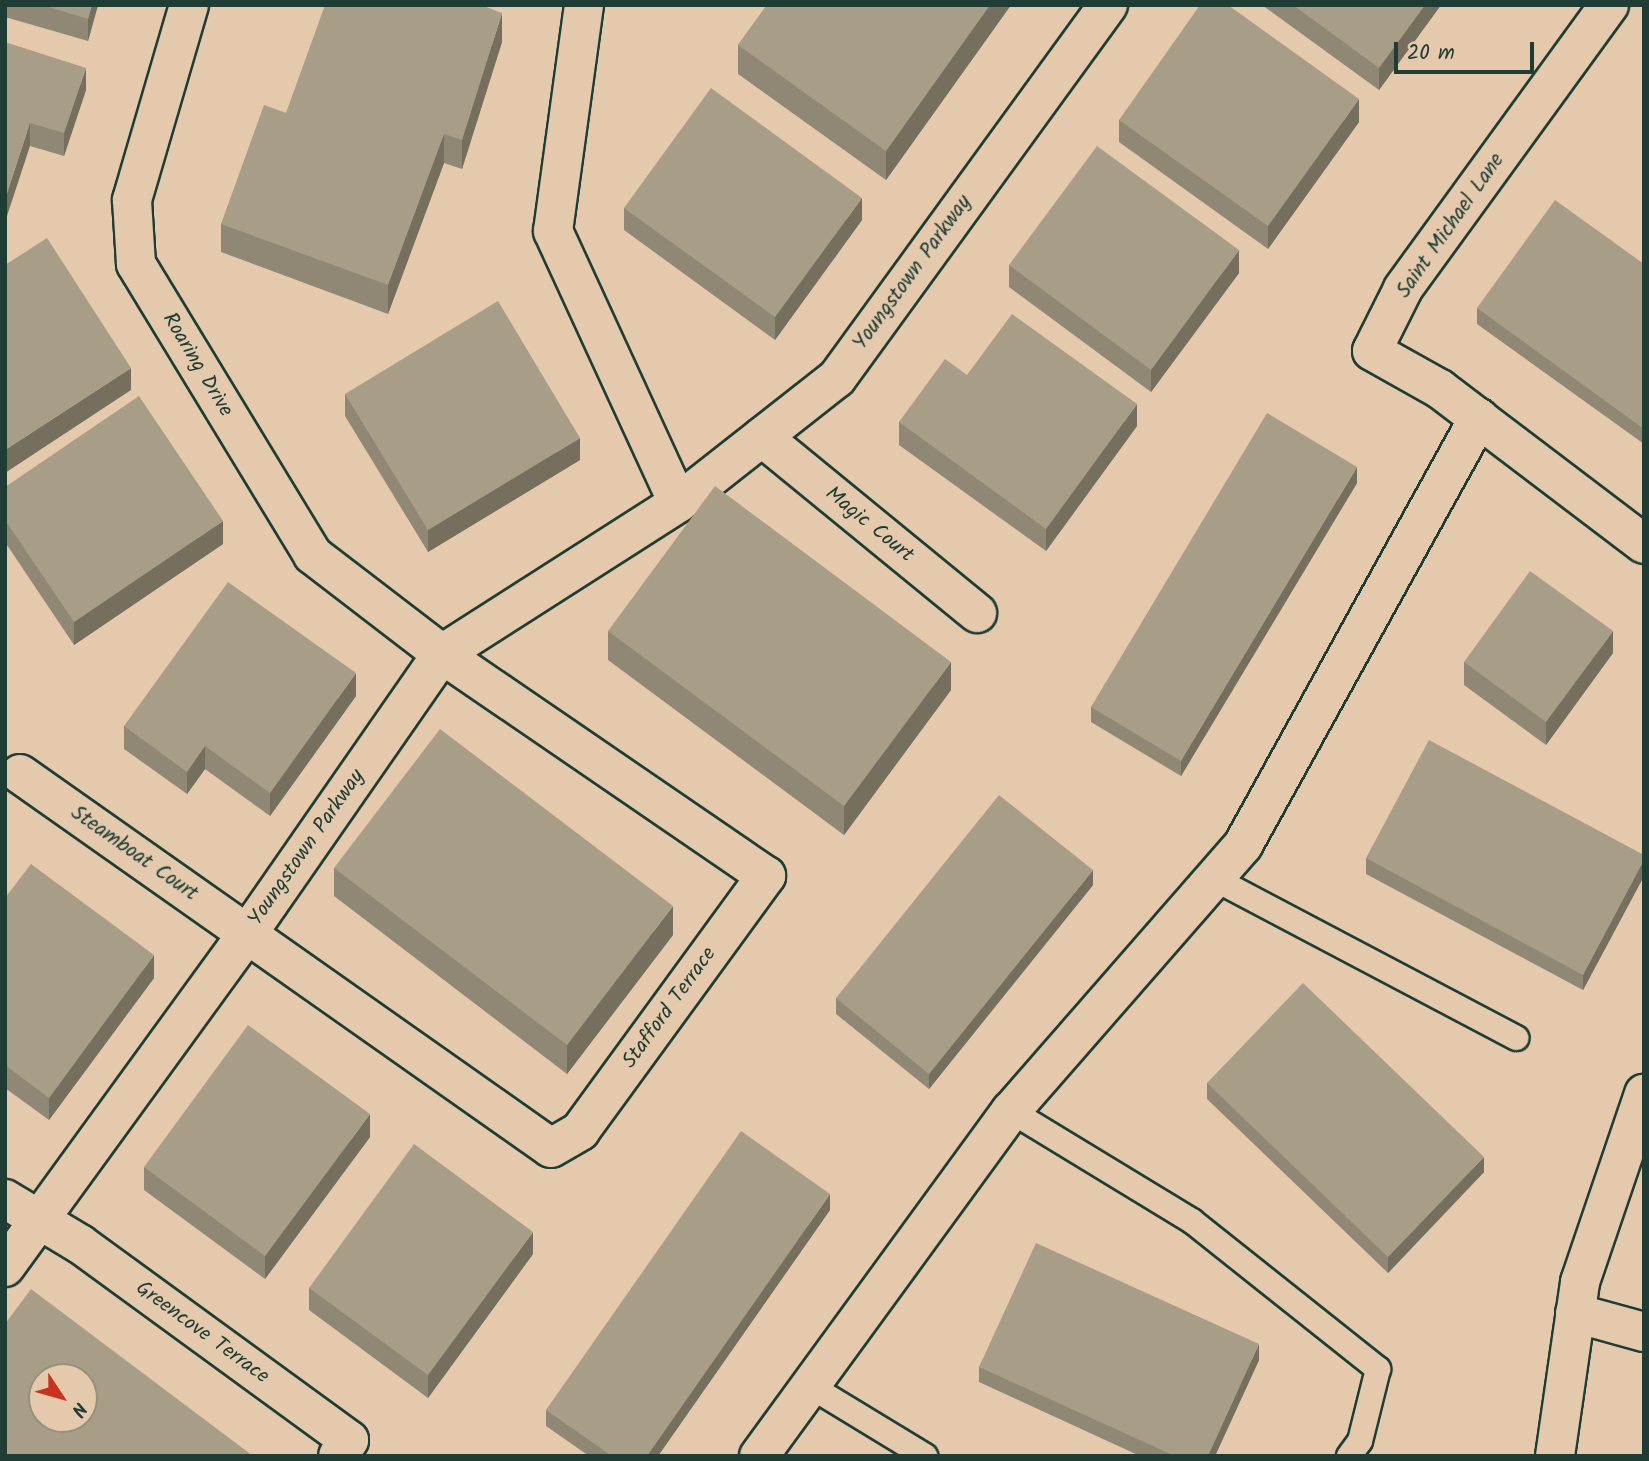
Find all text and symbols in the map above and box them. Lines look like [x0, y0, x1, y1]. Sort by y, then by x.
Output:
scale bar [1397, 28, 1537, 72]
text: 20 m [1407, 37, 1455, 70]
street label: Saint Michael Lane [1392, 149, 1510, 303]
street label: Youngstown Parkway [848, 191, 978, 355]
street label: Roaring Drive [156, 308, 238, 422]
street label: Magic Court [820, 482, 918, 568]
street label: Youngstown Parkway [244, 765, 370, 931]
street label: Steamboat Court [66, 801, 202, 907]
street label: Stafford Terrace [618, 943, 722, 1073]
street label: Greencove Terrace [130, 1276, 274, 1390]
north arrow [28, 1363, 98, 1433]
text: N [63, 1395, 94, 1423]

